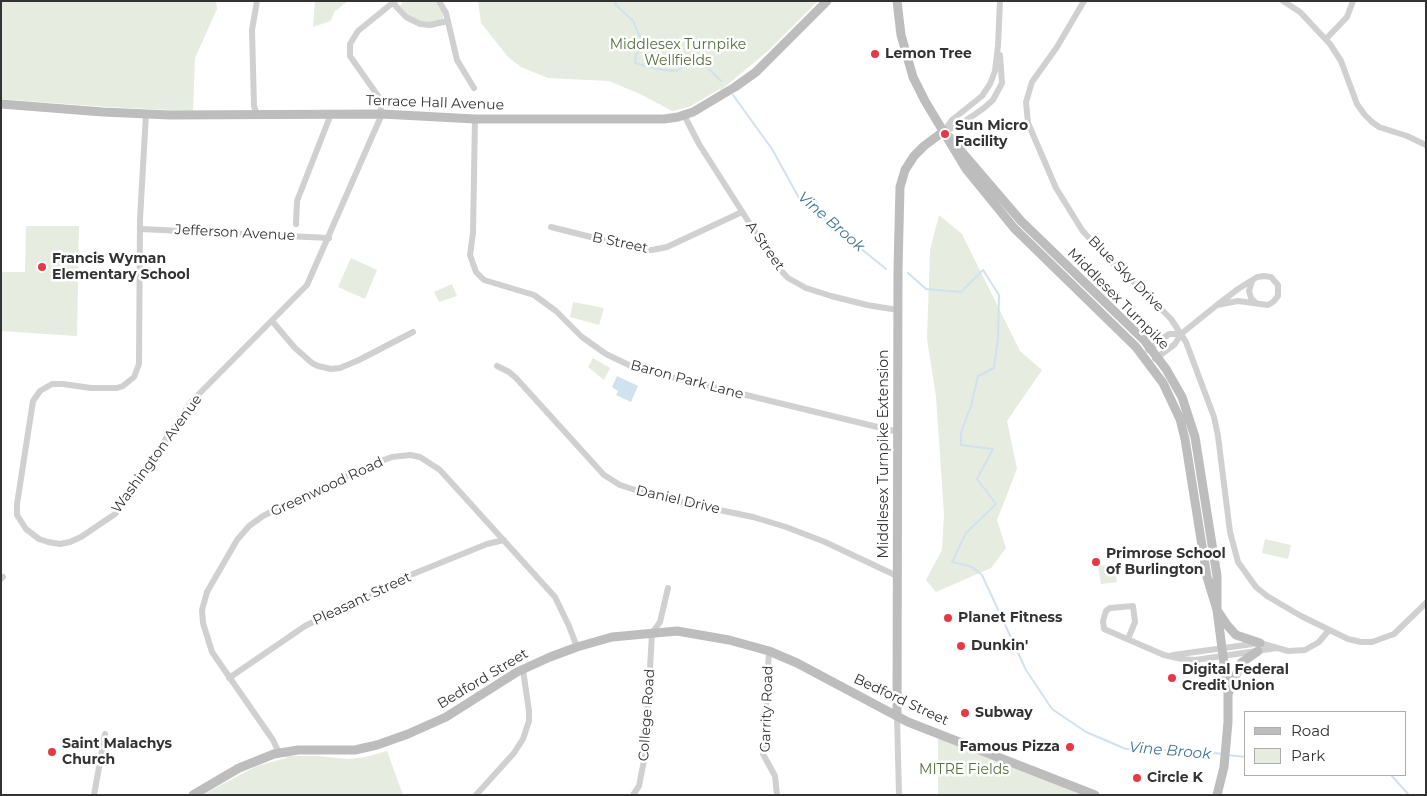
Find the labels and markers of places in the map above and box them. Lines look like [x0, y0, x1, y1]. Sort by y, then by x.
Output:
place label: Lemon Tree [885, 46, 972, 62]
marker: Lemon Tree [869, 48, 881, 60]
place label: Sun Micro Facility [955, 118, 1028, 150]
marker: Sun Micro Facility [939, 128, 951, 140]
place label: Francis Wyman Elementary School [52, 251, 190, 284]
marker: Francis Wyman Elementary School [36, 261, 48, 273]
place label: Primrose School of Burlington [1106, 546, 1226, 578]
marker: Primrose School of Burlington [1090, 556, 1102, 568]
place label: Planet Fitness [958, 610, 1062, 626]
marker: Planet Fitness [942, 612, 954, 624]
place label: Dunkin' [971, 638, 1028, 654]
marker: Dunkin' [955, 640, 967, 652]
place label: Digital Federal Credit Union [1182, 662, 1289, 694]
marker: Digital Federal Credit Union [1166, 672, 1178, 684]
place label: Subway [975, 705, 1033, 721]
marker: Subway [959, 707, 971, 719]
place label: Saint Malachys Church [62, 736, 172, 769]
place label: Famous Pizza [959, 739, 1060, 755]
marker: Famous Pizza [1064, 741, 1076, 753]
marker: Saint Malachys Church [46, 746, 58, 758]
place label: Circle K [1147, 770, 1203, 786]
marker: Circle K [1131, 772, 1143, 784]

